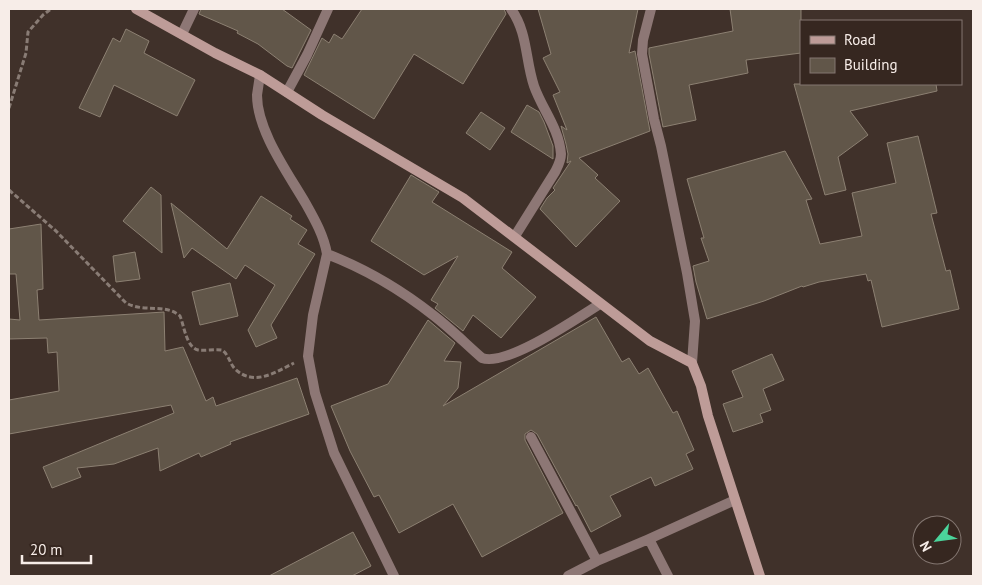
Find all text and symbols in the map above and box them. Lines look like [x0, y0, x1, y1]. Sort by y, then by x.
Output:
legend [800, 20, 962, 85]
text: Road [844, 30, 876, 49]
text: Building [844, 55, 898, 74]
north arrow [912, 515, 962, 565]
scale bar [22, 532, 91, 564]
text: N [916, 538, 936, 555]
text: 20 m [30, 540, 63, 559]

